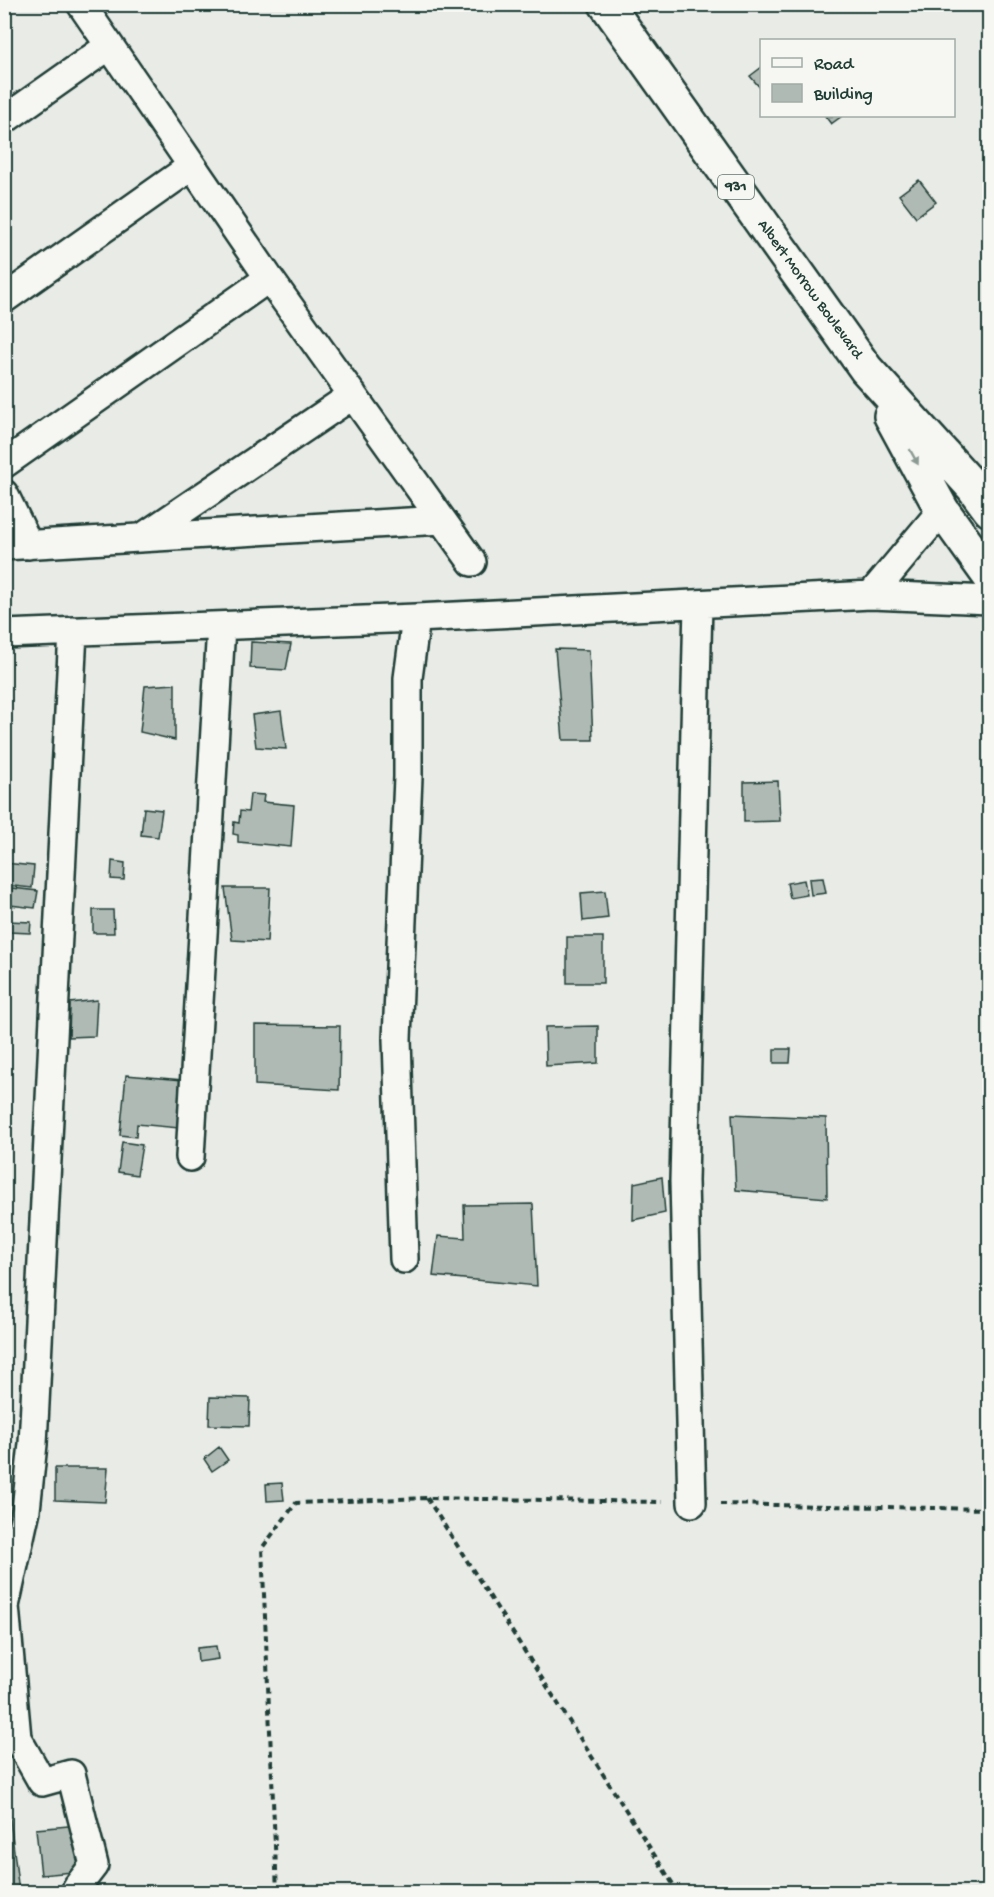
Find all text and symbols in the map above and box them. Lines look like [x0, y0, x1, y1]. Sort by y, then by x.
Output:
legend [760, 39, 955, 117]
text: Road [814, 55, 855, 76]
text: Building [813, 85, 873, 106]
road number: 931 [718, 175, 754, 199]
street label: Albert Morrow Boulevard [752, 217, 867, 365]
one-way arrow [909, 449, 919, 466]

